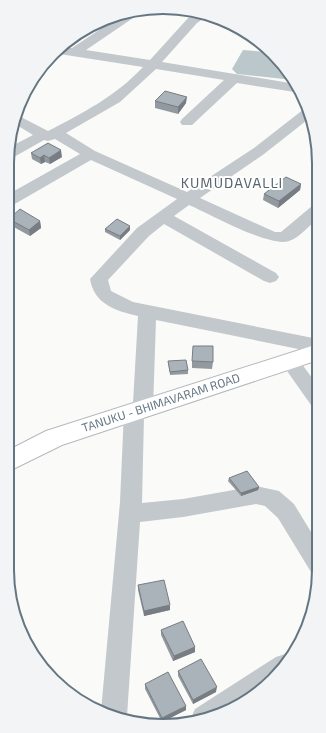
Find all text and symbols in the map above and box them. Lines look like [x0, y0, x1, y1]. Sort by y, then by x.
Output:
district label: KUMUDAVALLI [181, 174, 283, 191]
street label: TANUKU - BHIMAVARAM ROAD [80, 370, 242, 434]

